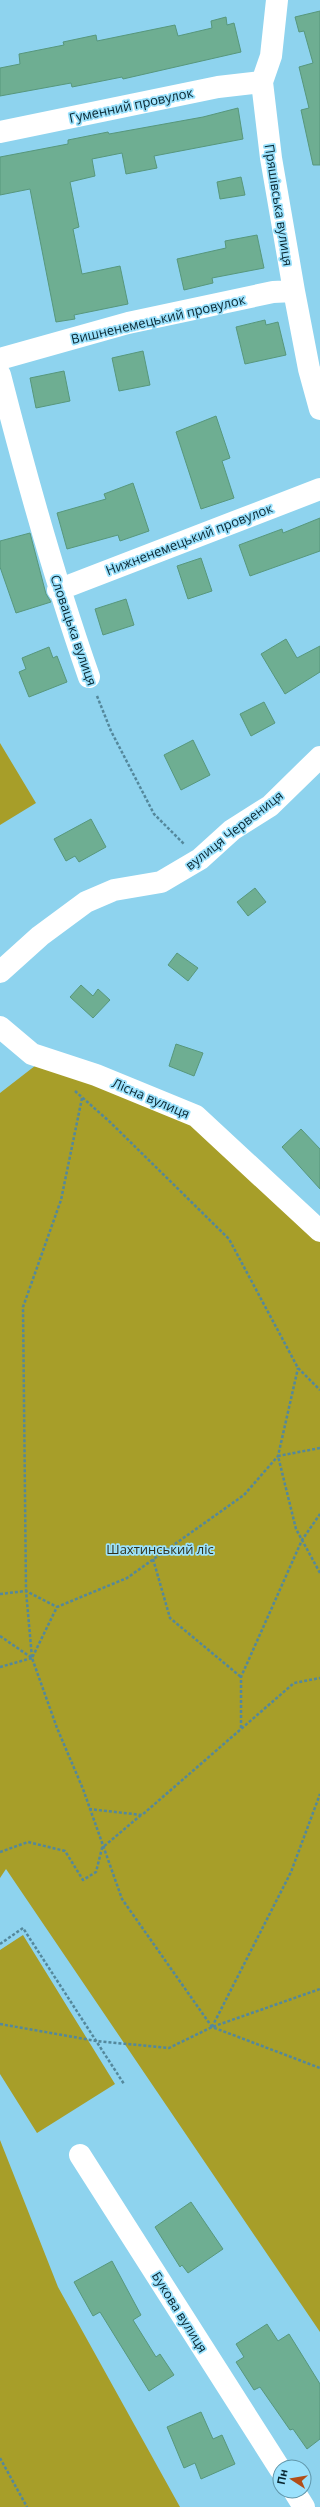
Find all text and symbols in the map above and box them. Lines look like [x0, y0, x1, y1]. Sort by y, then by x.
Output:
street label: Гуменний провулок [67, 83, 195, 127]
street label: Пряшівська вулиця [260, 143, 298, 267]
street label: Вишненемецький провулок [69, 290, 247, 348]
street label: Нижненемецький провулок [103, 499, 275, 579]
street label: Словацька вулиця [47, 572, 101, 688]
street label: вулиця Червениця [181, 786, 287, 874]
street label: Лісна вулиця [110, 1074, 192, 1122]
park label: Шахтинський ліс [106, 1540, 214, 1558]
street label: Букова вулиця [148, 2268, 212, 2356]
north arrow [272, 2459, 312, 2499]
text: Пн [273, 2468, 291, 2486]

